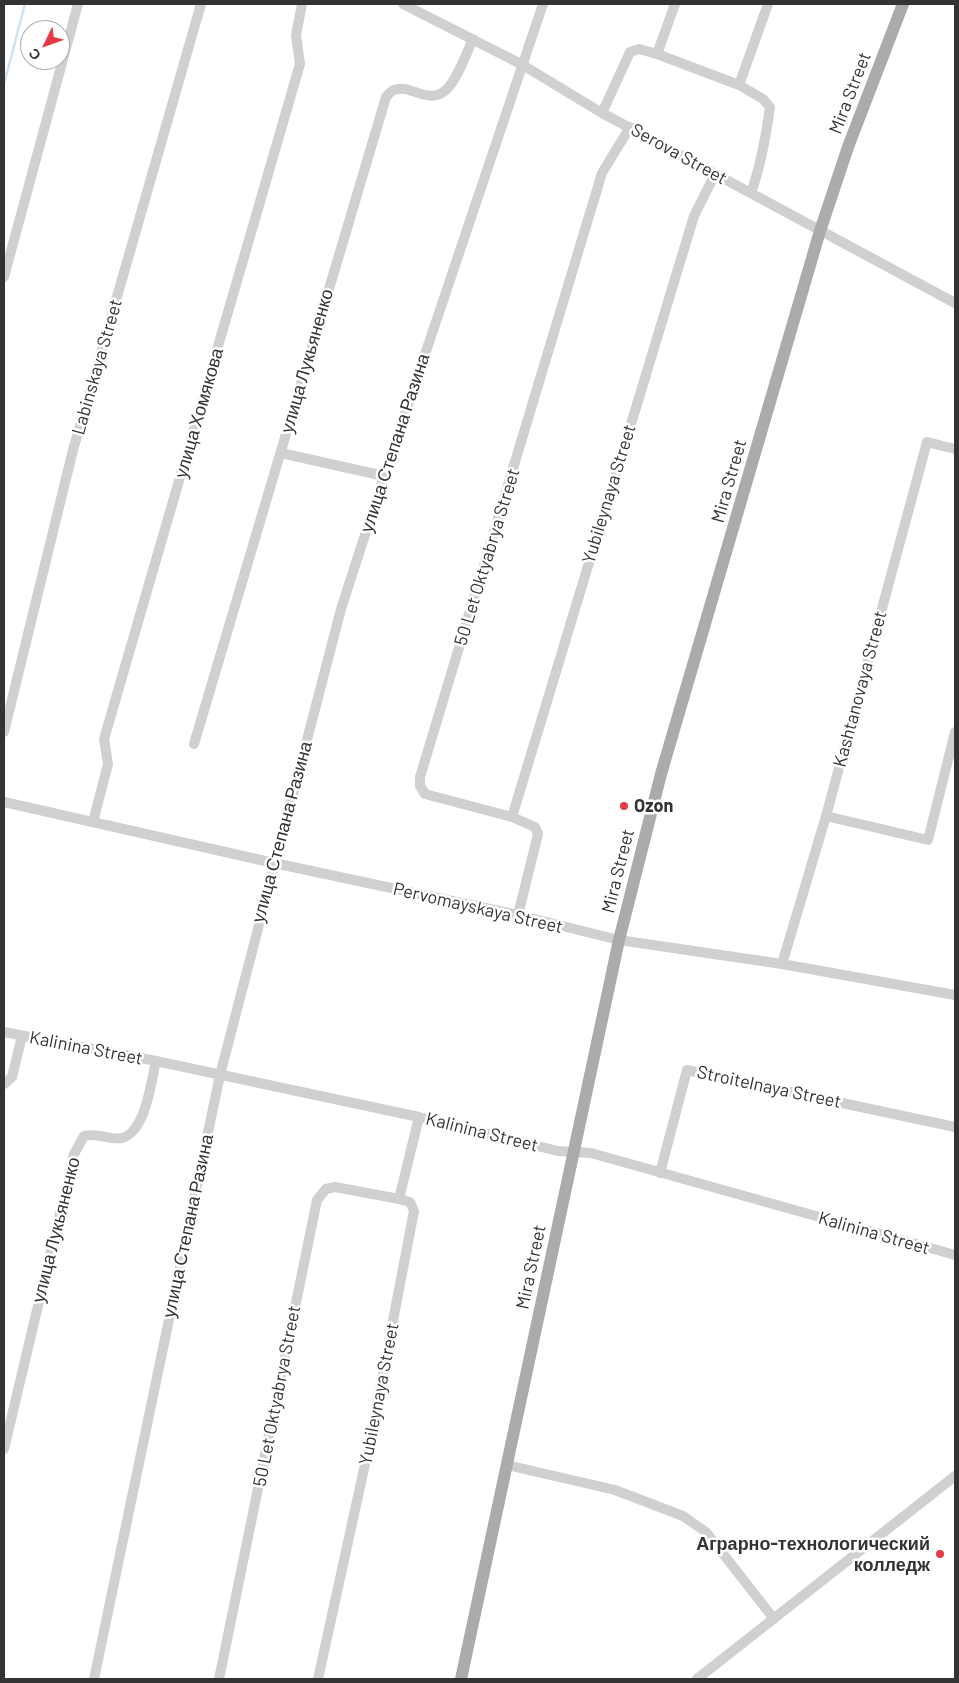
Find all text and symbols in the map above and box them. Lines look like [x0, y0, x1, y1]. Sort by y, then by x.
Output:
north arrow [20, 20, 70, 70]
text: С [25, 45, 44, 64]
street label: Mira Street [825, 49, 875, 137]
street label: Serova Street [627, 119, 731, 189]
street label: улица Лукьяненко [276, 286, 338, 436]
street label: Labinskaya Street [67, 297, 127, 437]
street label: улица Хомякова [170, 345, 228, 481]
street label: улица Степана Разина [356, 351, 434, 535]
street label: Yubileynaya Street [578, 422, 640, 566]
street label: Mira Street [707, 437, 751, 525]
street label: 50 Let Oktyabrya Street [450, 466, 524, 648]
street label: Kashtanovaya Street [829, 609, 891, 769]
street label: улица Степана Разина [247, 739, 317, 925]
place label: Ozon [634, 795, 673, 817]
marker: Ozon [618, 800, 630, 812]
street label: Mira Street [597, 827, 639, 915]
street label: Pervomayskaya Street [391, 878, 565, 938]
street label: Kalinina Street [28, 1026, 144, 1070]
street label: Stroitelnaya Street [695, 1061, 843, 1113]
street label: Kalinina Street [424, 1108, 540, 1156]
street label: улица Степана Разина [158, 1132, 218, 1320]
street label: улица Лукьяненко [27, 1155, 85, 1305]
street label: Kalinina Street [816, 1207, 932, 1259]
street label: Mira Street [512, 1223, 550, 1311]
street label: 50 Let Oktyabrya Street [249, 1304, 305, 1488]
street label: Yubileynaya Street [355, 1321, 403, 1467]
place label: Аграрно-технологический колледж [696, 1533, 930, 1576]
marker: Аграрно-технологический колледж [934, 1548, 946, 1560]

